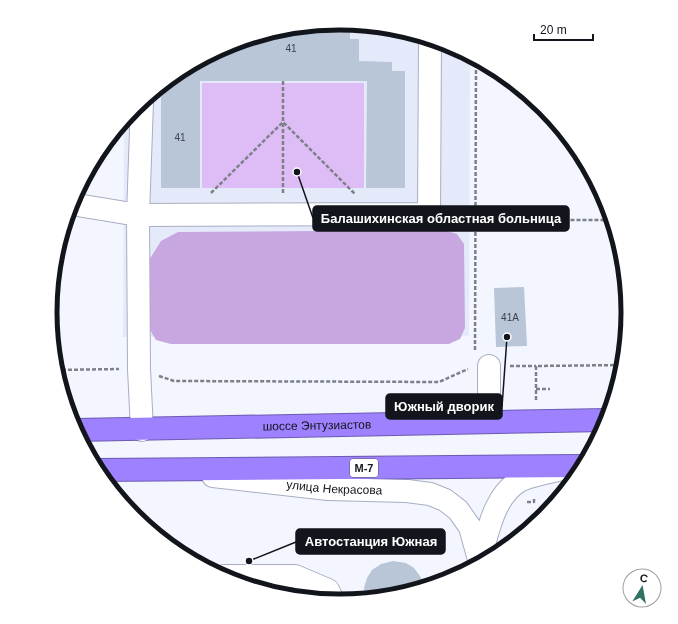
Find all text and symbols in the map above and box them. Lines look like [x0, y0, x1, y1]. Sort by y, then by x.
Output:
scale bar [534, 16, 593, 42]
text: 20 m [540, 23, 567, 37]
house number: 41 [285, 43, 297, 54]
house number: 41 [174, 132, 186, 143]
callout: Балашихинская областная больница [313, 206, 569, 231]
text: Балашихинская областная больница [321, 211, 562, 226]
house number: 41А [501, 312, 519, 323]
callout: Южный дворик [386, 394, 502, 419]
text: Южный дворик [394, 399, 494, 414]
street label: шоссе Энтузиастов [263, 417, 371, 433]
road number: М-7 [350, 459, 378, 477]
street label: улица Некрасова [286, 477, 383, 497]
callout: Автостанция Южная [296, 529, 445, 554]
text: Автостанция Южная [305, 534, 437, 549]
north arrow [622, 568, 662, 608]
text: С [639, 572, 649, 585]

